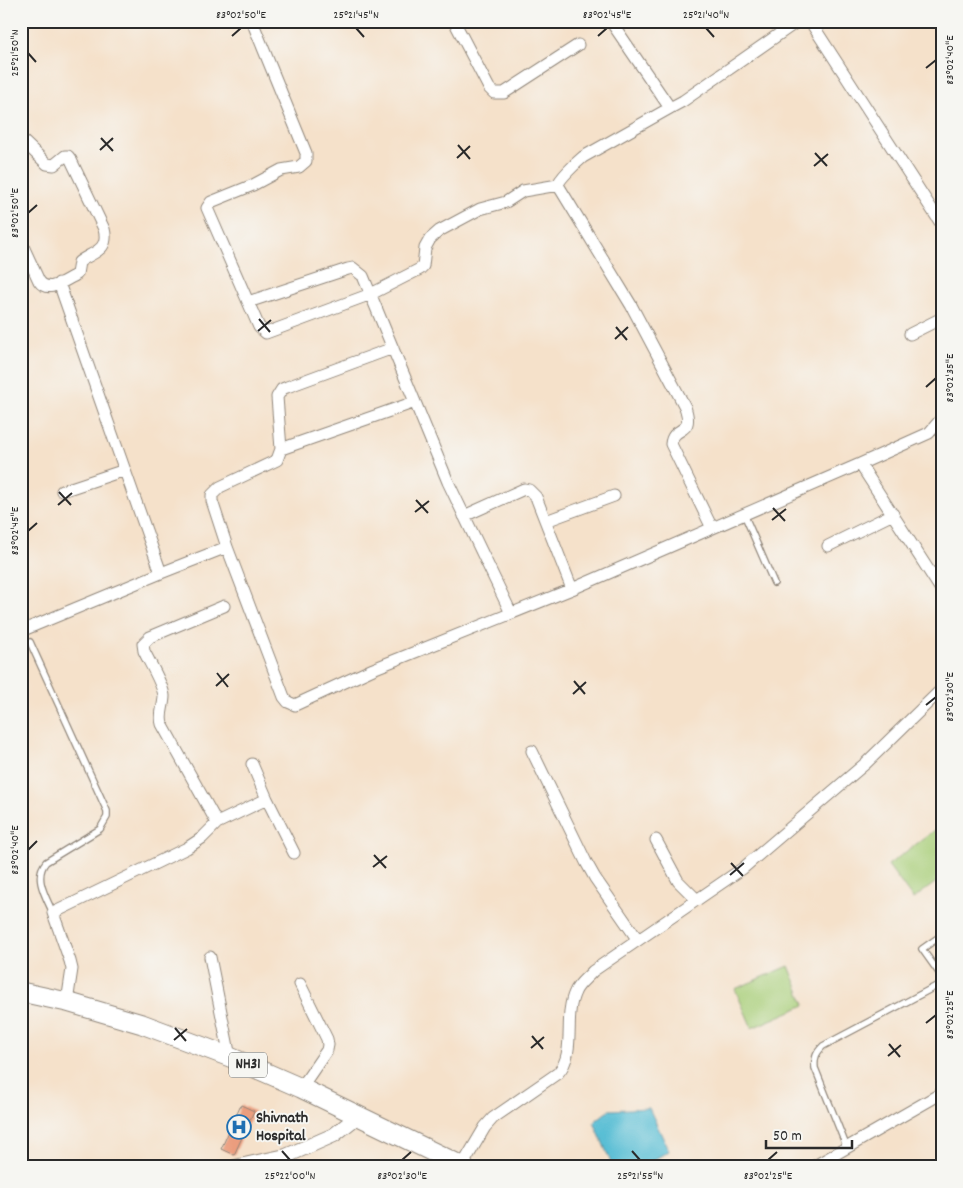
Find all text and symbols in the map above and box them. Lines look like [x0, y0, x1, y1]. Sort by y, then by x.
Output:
text: 83°02'50"E [216, 7, 267, 24]
text: 25°21'45"N [333, 7, 379, 24]
text: 83°02'45"E [583, 7, 632, 24]
text: 25°21'40"N [683, 7, 729, 24]
text: 25°21'50"N [7, 29, 24, 77]
text: 83°02'40"E [942, 35, 959, 85]
text: 83°02'50"E [7, 187, 24, 238]
text: 83°02'35"E [942, 353, 959, 402]
text: 83°02'45"E [7, 506, 24, 555]
text: 83°02'30"E [942, 672, 959, 722]
text: 83°02'40"E [7, 825, 24, 875]
text: 83°02'25"E [942, 990, 959, 1039]
road number: NH31 [229, 1052, 267, 1078]
place label: Shivnath Hospital [256, 1107, 308, 1148]
hospital icon: Shivnath Hospital [226, 1114, 252, 1140]
scale bar [766, 1118, 852, 1150]
text: 50 m [773, 1126, 802, 1148]
text: 25°22'00"N [265, 1168, 315, 1185]
text: 83°02'30"E [377, 1168, 427, 1185]
text: 25°21'55"N [617, 1168, 663, 1185]
text: 83°02'25"E [744, 1168, 793, 1185]

